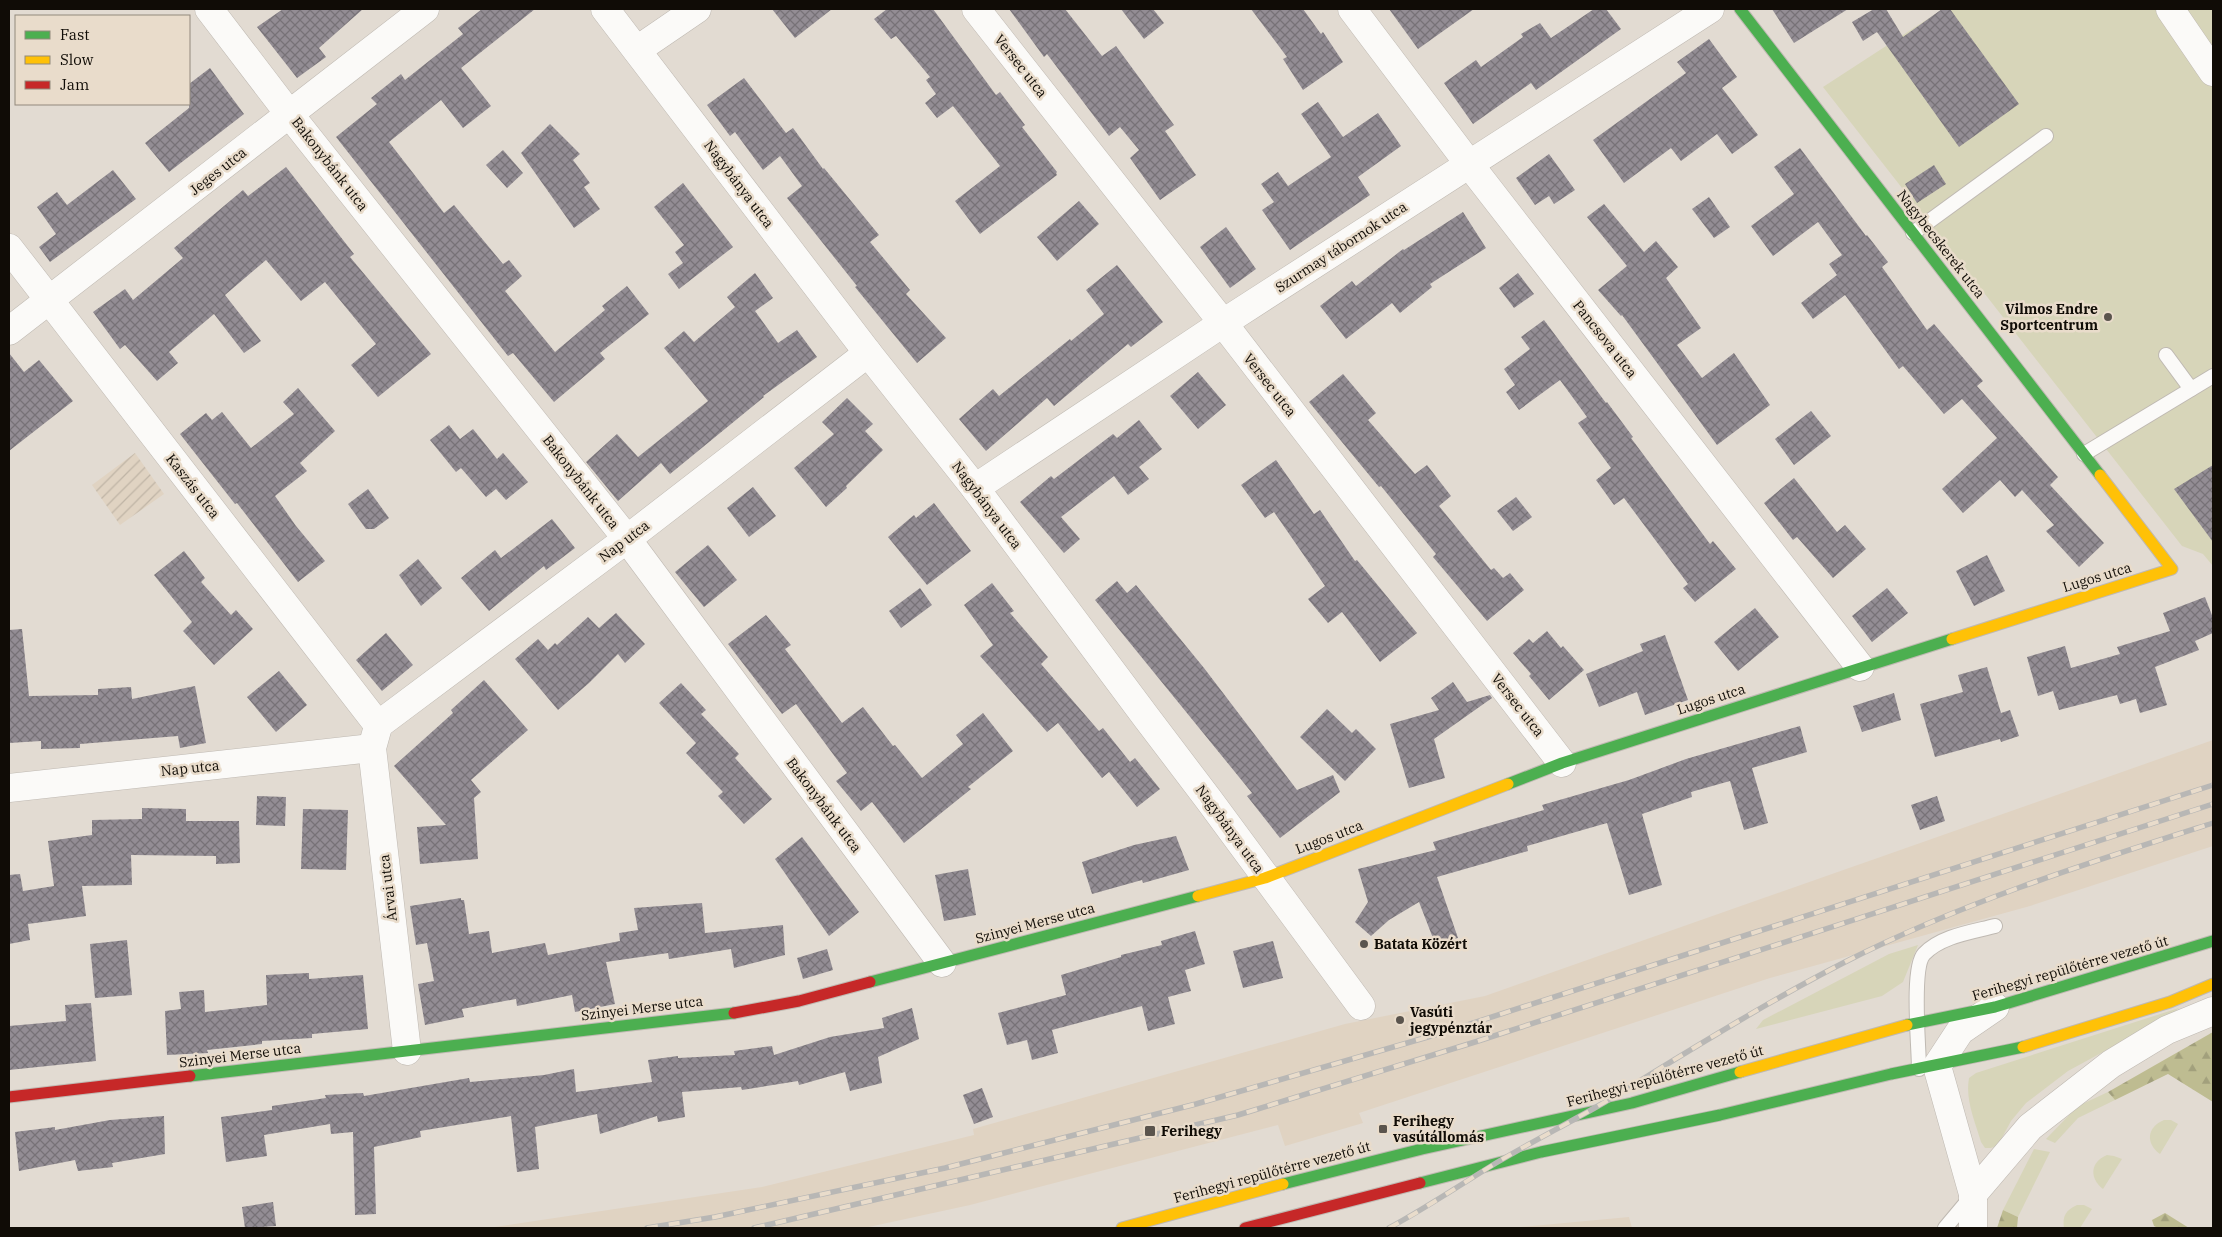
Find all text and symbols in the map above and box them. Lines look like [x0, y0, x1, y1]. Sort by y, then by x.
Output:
legend [15, 15, 190, 105]
text: Fast [60, 25, 90, 44]
street label: Versec utca [991, 31, 1052, 102]
text: Slow [60, 50, 94, 69]
text: Jam [60, 75, 89, 94]
street label: Bakonybánk utca [288, 114, 372, 215]
street label: Nagybánya utca [700, 137, 778, 232]
street label: Jeges utca [186, 143, 250, 199]
street label: Nagybecskerek utca [1893, 186, 1989, 302]
street label: Szurmay tábornok utca [1272, 197, 1411, 296]
street label: Pancsova utca [1569, 297, 1641, 382]
place label: Vilmos Endre Sportcentrum [2000, 300, 2098, 334]
marker: Vilmos Endre Sportcentrum [2102, 311, 2114, 323]
street label: Versec utca [1240, 350, 1301, 421]
street label: Bakonybánk utca [539, 432, 623, 533]
street label: Kaszás utca [162, 450, 224, 522]
street label: Nagybánya utca [948, 458, 1026, 553]
street label: Nap utca [595, 516, 653, 566]
street label: Lugos utca [2061, 558, 2134, 596]
street label: Versec utca [1488, 670, 1549, 741]
street label: Lugos utca [1675, 679, 1748, 718]
street label: Bakonybánk utca [782, 754, 866, 856]
street label: Nap utca [160, 756, 220, 780]
street label: Nagybánya utca [1192, 781, 1268, 877]
street label: Lugos utca [1293, 816, 1366, 858]
street label: Árvai utca [374, 853, 401, 923]
street label: Szinyei Merse utca [973, 898, 1097, 948]
street label: Ferihegyi repülőtérre vezető út [1970, 931, 2170, 1005]
place label: Batata Közért [1374, 935, 1467, 953]
marker: Batata Közért [1358, 938, 1370, 950]
street label: Szinyei Merse utca [580, 992, 704, 1024]
place label: Vasúti jegypénztár [1408, 1003, 1492, 1037]
marker: Vasúti jegypénztár [1394, 1014, 1406, 1026]
street label: Szinyei Merse utca [178, 1039, 302, 1071]
street label: Ferihegyi repülőtérre vezető út [1565, 1041, 1765, 1111]
place label: Ferihegy vasútállomás [1393, 1112, 1484, 1146]
place label: Ferihegy [1161, 1122, 1222, 1140]
marker: Ferihegy vasútállomás [1377, 1123, 1389, 1135]
marker: Ferihegy [1143, 1124, 1157, 1138]
street label: Ferihegyi repülőtérre vezető út [1172, 1137, 1372, 1207]

